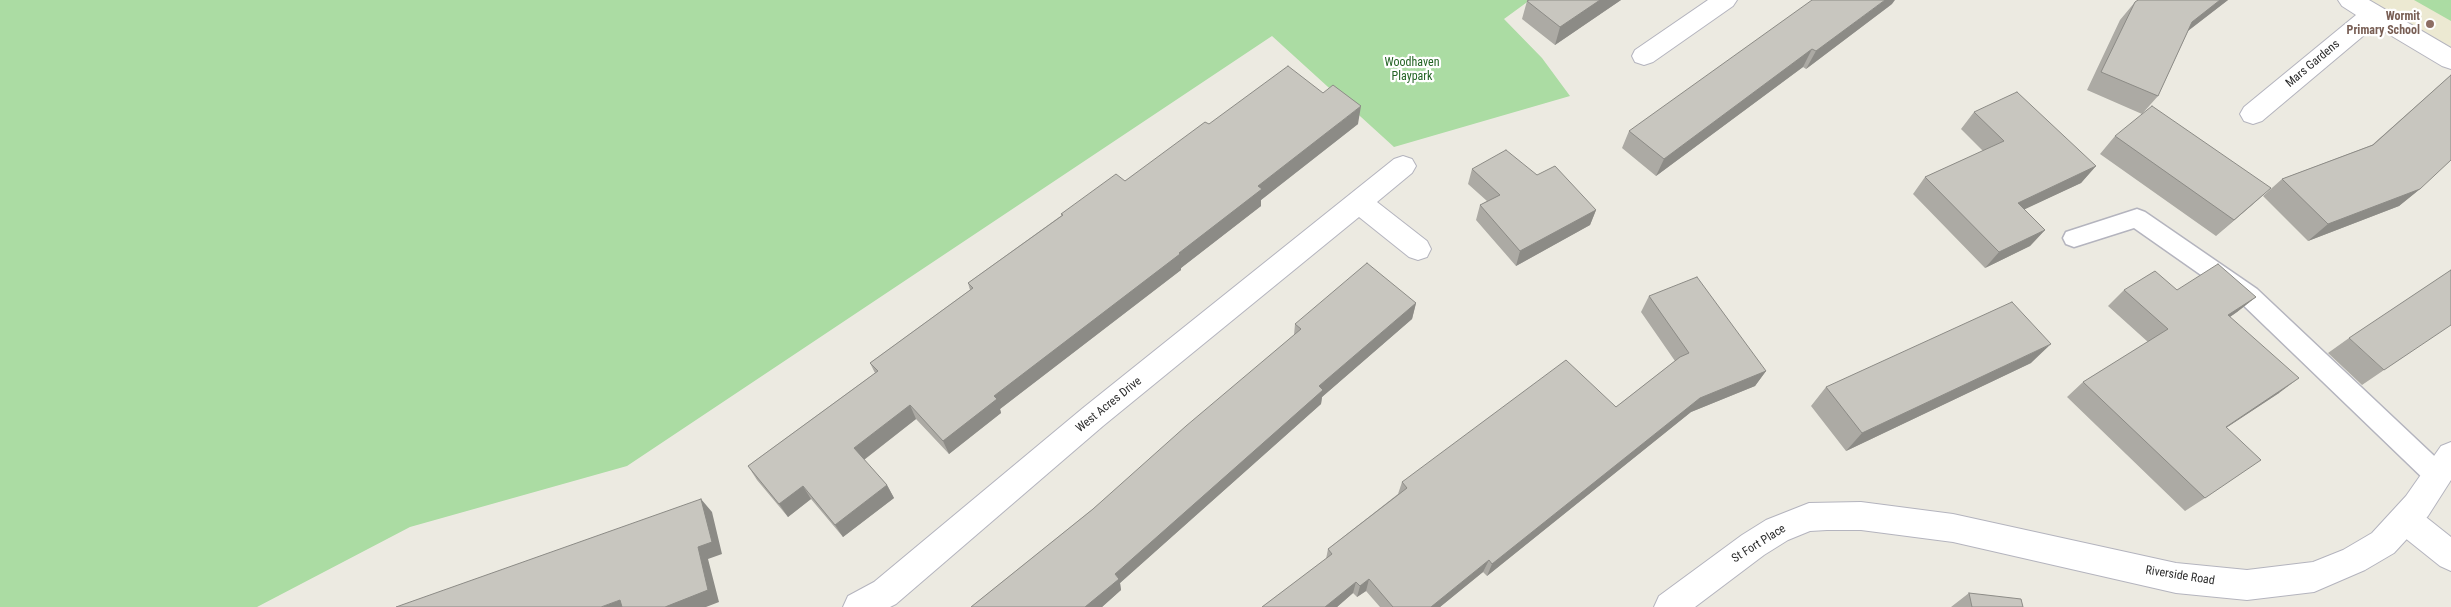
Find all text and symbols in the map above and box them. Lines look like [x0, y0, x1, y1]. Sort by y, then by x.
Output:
place label: Wormit Primary School [2347, 10, 2420, 38]
marker: Wormit Primary School [2424, 18, 2436, 30]
street label: Mars Gardens [2283, 37, 2343, 91]
park label: Woodhaven Playpark [1385, 56, 1439, 84]
street label: West Acres Drive [1073, 374, 1145, 436]
street label: St Fort Place [1729, 522, 1789, 566]
street label: Riverside Road [2144, 563, 2216, 589]

